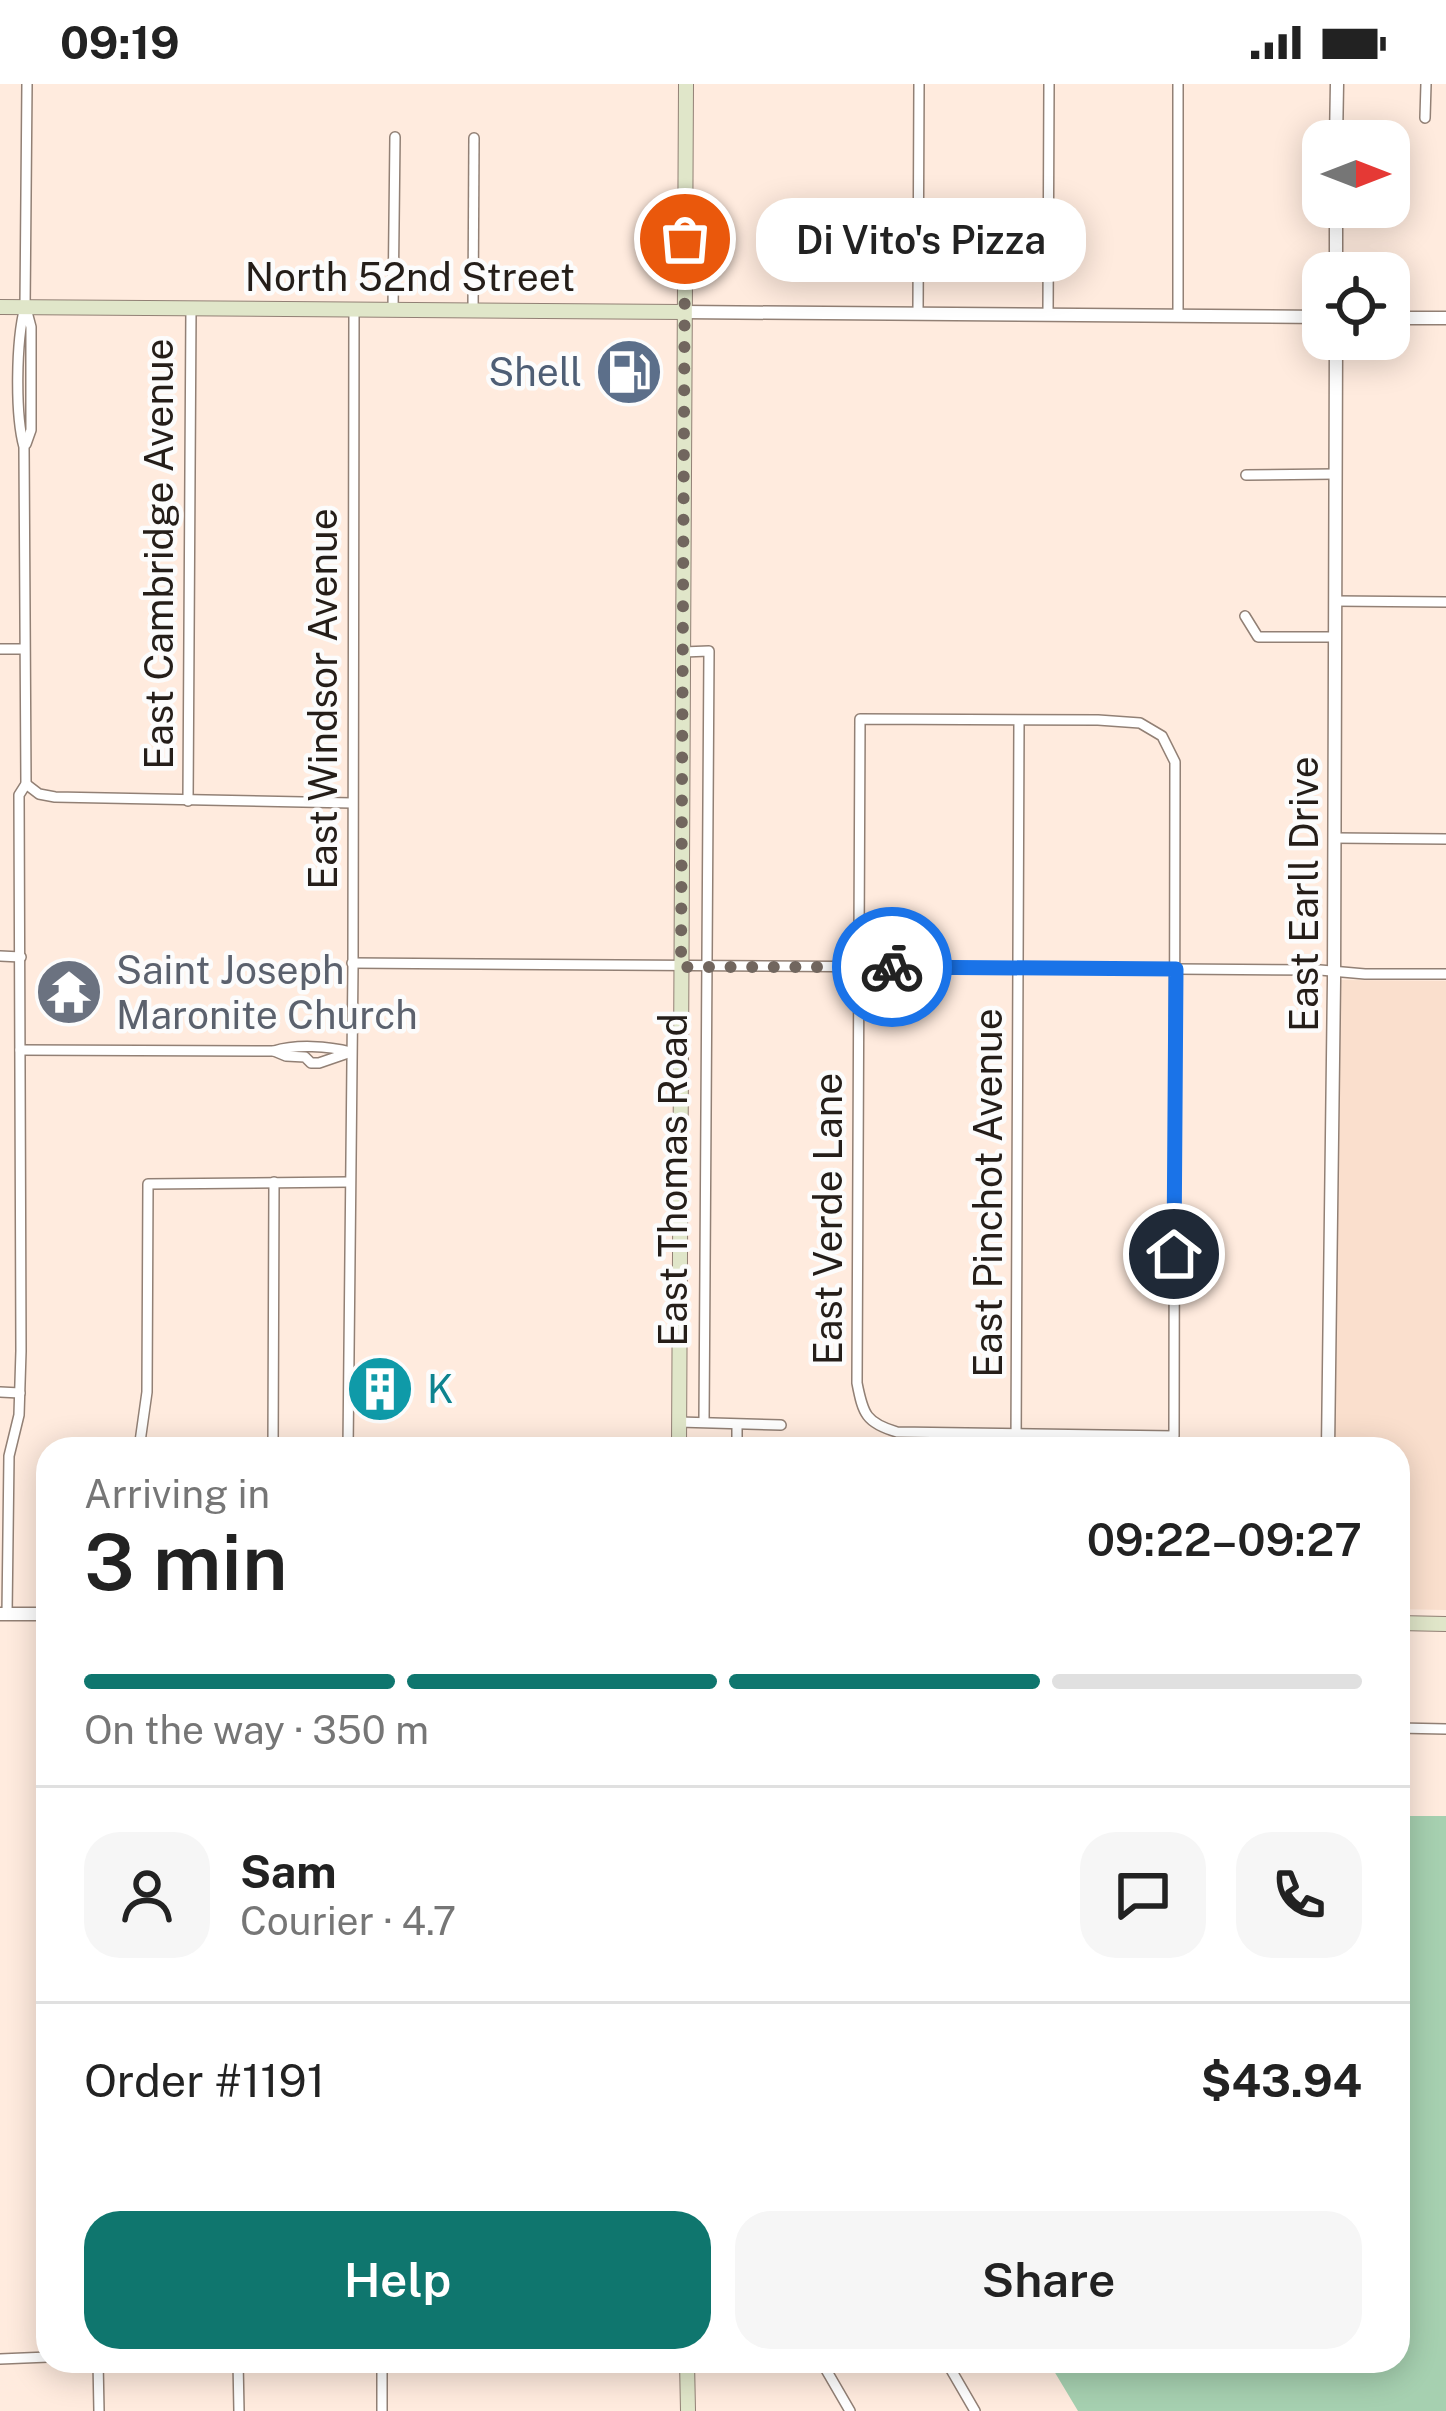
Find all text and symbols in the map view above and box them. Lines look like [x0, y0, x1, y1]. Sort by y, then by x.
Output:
text: 09:19 [60, 16, 180, 69]
north arrow [1302, 120, 1410, 228]
map controls [1302, 120, 1410, 360]
pin [634, 188, 736, 290]
callout: Di Vito's Pizza [757, 197, 1087, 281]
icon: bag [652, 206, 718, 272]
text: Di Vito's Pizza [796, 217, 1046, 263]
button: locate [1302, 252, 1410, 360]
street label: North 52nd Street [245, 254, 575, 300]
fuel station icon: Shell [594, 337, 664, 407]
street label: East Cambridge Avenue [136, 338, 182, 770]
place label: Shell [488, 349, 582, 395]
street label: East Windsor Avenue [300, 508, 346, 890]
street label: East Earll Drive [1281, 756, 1327, 1032]
courier [832, 907, 952, 1027]
icon: bike [859, 934, 925, 1000]
place label: Saint Joseph Maronite Church [116, 947, 418, 1038]
temple icon: Saint Joseph Maronite Church [34, 957, 104, 1027]
street label: East Pinchot Avenue [965, 1008, 1011, 1378]
street label: East Thomas Road [650, 1013, 696, 1347]
street label: East Verde Lane [805, 1073, 851, 1365]
pin [1123, 1203, 1225, 1305]
icon: home [1141, 1221, 1207, 1287]
building icon: K [345, 1354, 415, 1424]
place label: K [427, 1366, 454, 1412]
text: Arriving in [84, 1471, 270, 1517]
text: 09:22–09:27 [1087, 1513, 1362, 1566]
text: 3 min [84, 1516, 288, 1608]
text: On the way · 350 m [84, 1707, 429, 1753]
button: person [84, 1832, 210, 1958]
button: chat [1080, 1832, 1206, 1958]
button: phone [1236, 1832, 1362, 1958]
text: Sam [240, 1845, 337, 1898]
text: Courier · 4.7 [240, 1898, 456, 1944]
text: Order #1191 [84, 2054, 325, 2107]
text: $43.94 [1201, 2054, 1362, 2107]
button: Help [84, 2211, 711, 2349]
button: Share [735, 2211, 1362, 2349]

